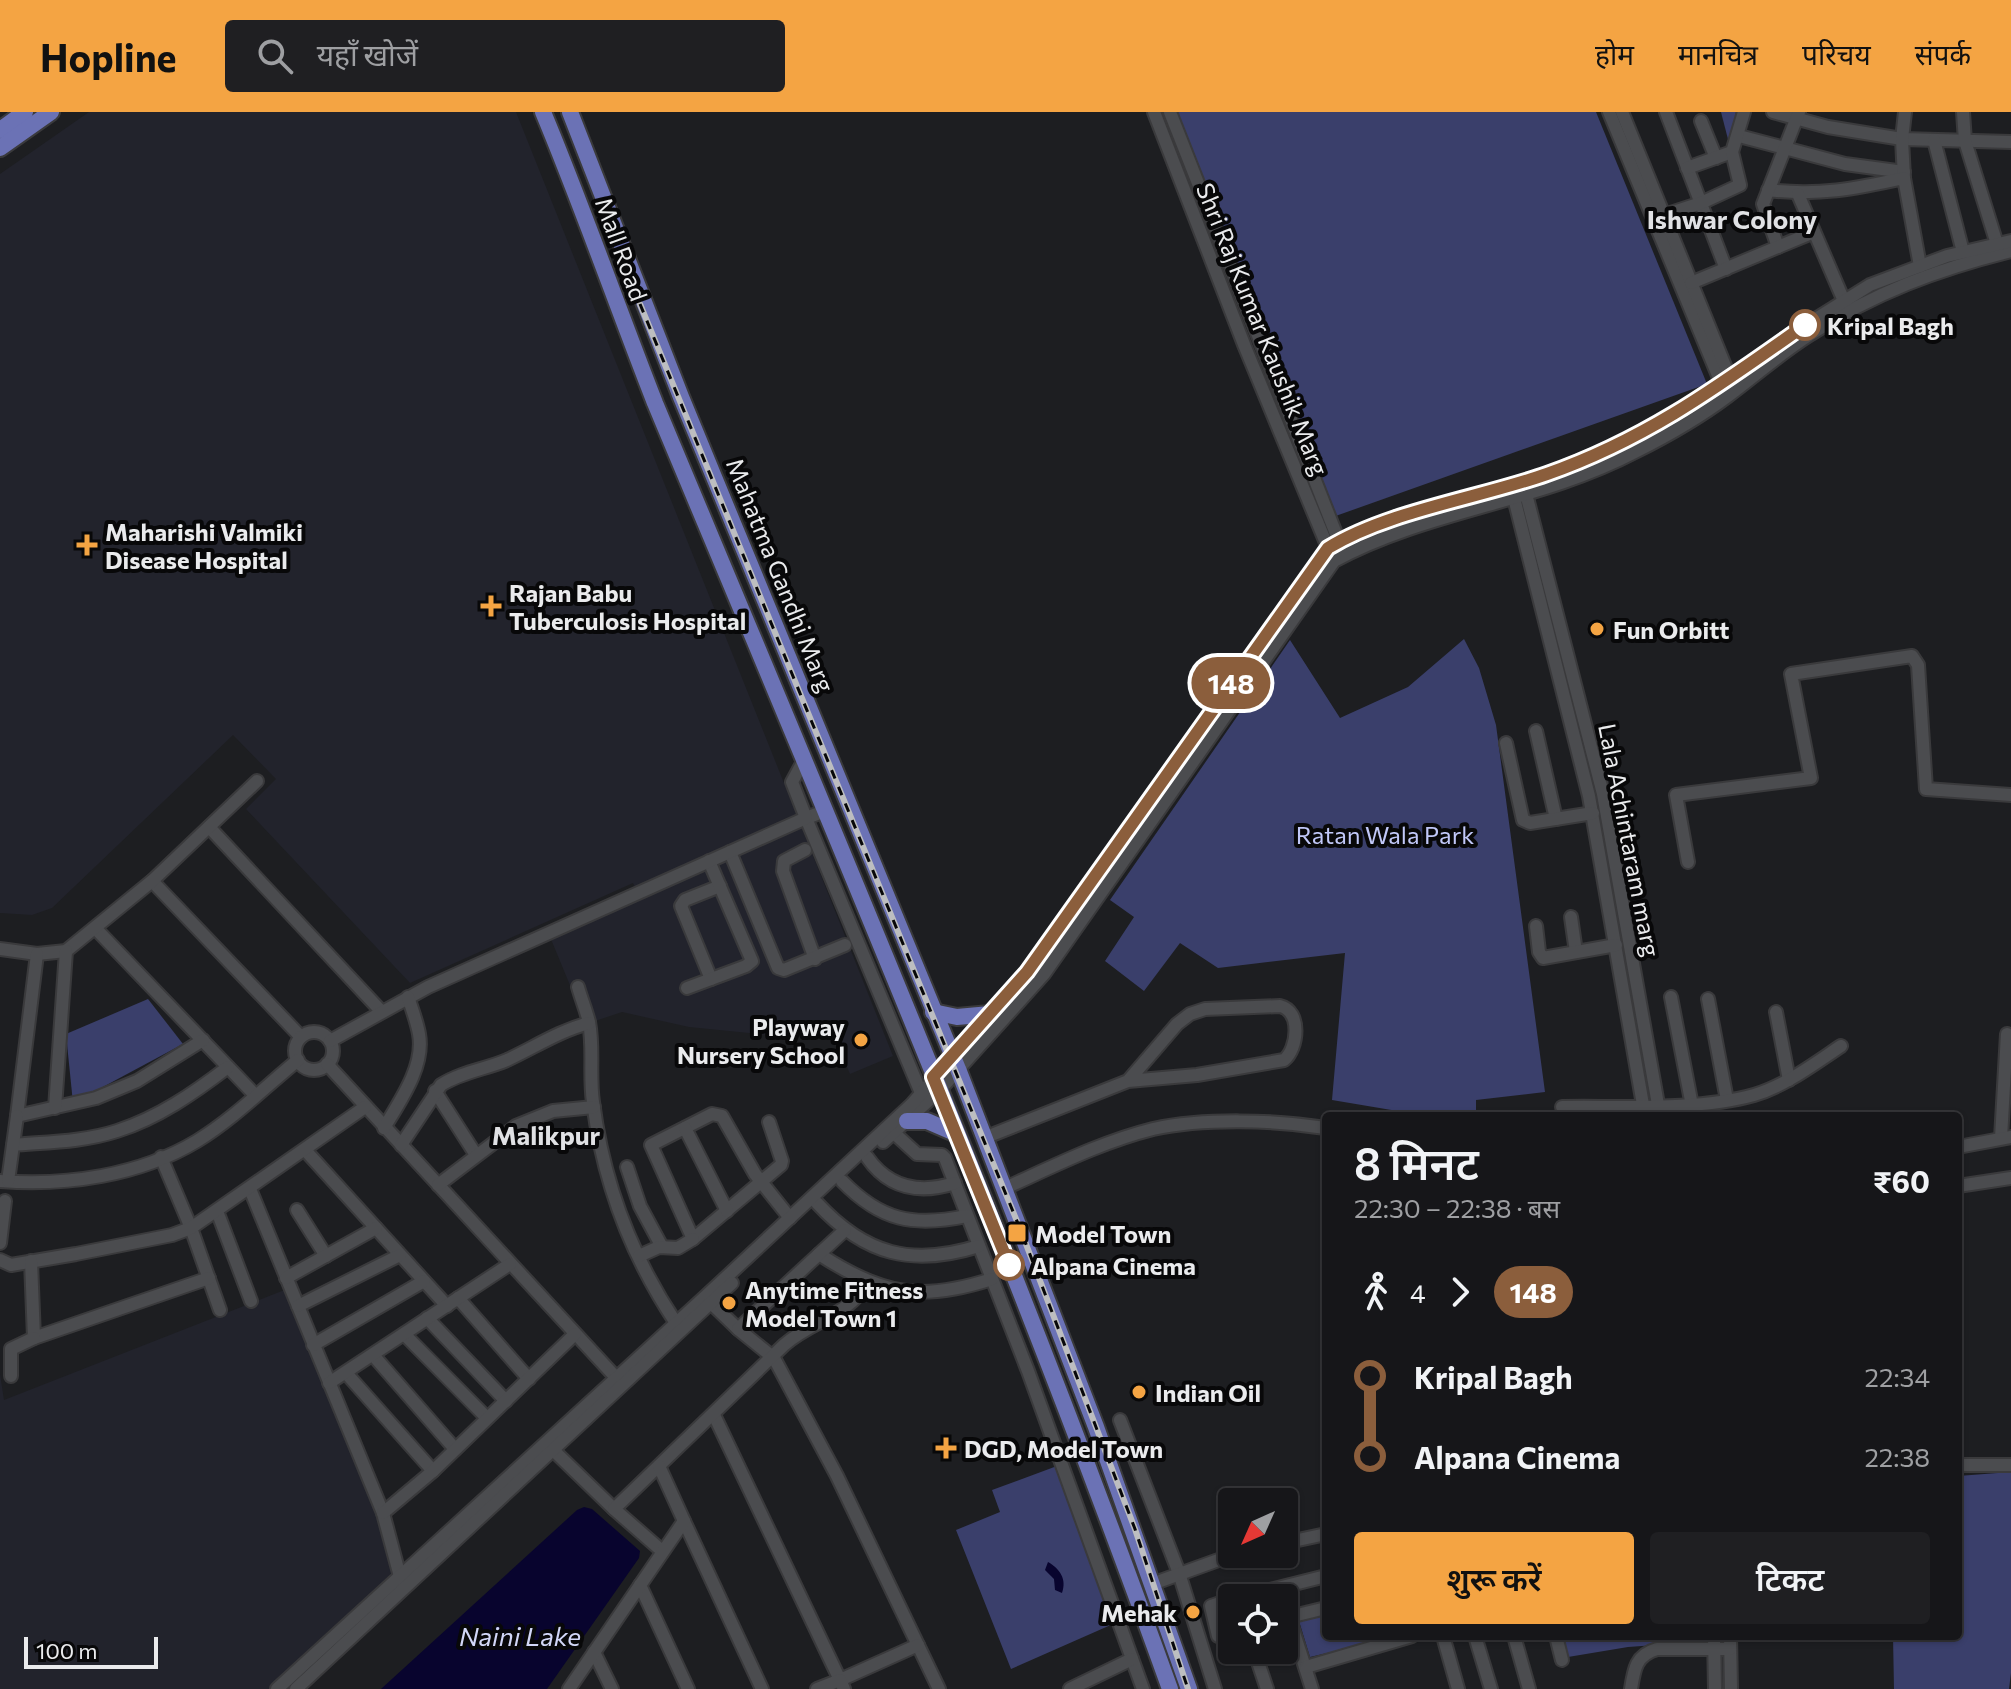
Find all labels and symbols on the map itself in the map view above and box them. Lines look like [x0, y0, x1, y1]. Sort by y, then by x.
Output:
street label: Shri Raj Kumar Kaushik Marg [1191, 179, 1335, 479]
street label: Mall Road [590, 193, 654, 305]
district label: Ishwar Colony [1647, 203, 1817, 234]
marker: Kripal Bagh [1790, 310, 1820, 340]
place label: Kripal Bagh [1827, 311, 1954, 340]
street label: Mahatma Gandhi Marg [721, 454, 841, 696]
place label: Maharishi Valmiki Disease Hospital [105, 517, 303, 574]
marker: Maharishi Valmiki Disease Hospital [76, 534, 98, 556]
place label: Rajan Babu Tuberculosis Hospital [509, 578, 746, 635]
marker: Rajan Babu Tuberculosis Hospital [480, 595, 502, 617]
place label: Fun Orbitt [1613, 615, 1729, 644]
marker: Fun Orbitt [1588, 620, 1606, 638]
line badge: 148 [1185, 657, 1277, 709]
street label: Lala Achintaram marg [1593, 721, 1667, 959]
park label: Ratan Wala Park [1296, 820, 1474, 849]
place label: Playway Nursery School [677, 1012, 845, 1069]
marker: Playway Nursery School [852, 1031, 870, 1049]
district label: Malikpur [492, 1119, 601, 1150]
place label: Model Town [1035, 1219, 1171, 1248]
marker: Model Town [1006, 1222, 1028, 1244]
marker: Alpana Cinema [994, 1250, 1024, 1280]
place label: Alpana Cinema [1031, 1251, 1196, 1280]
place label: Anytime Fitness Model Town 1 [745, 1275, 923, 1332]
marker: Anytime Fitness Model Town 1 [720, 1294, 738, 1312]
place label: Indian Oil [1155, 1378, 1261, 1407]
marker: Indian Oil [1130, 1383, 1148, 1401]
place label: DGD, Model Town [964, 1434, 1163, 1463]
marker: DGD, Model Town [935, 1437, 957, 1459]
north arrow [1218, 1488, 1298, 1568]
place label: Mehak [1101, 1598, 1177, 1627]
marker: Mehak [1184, 1603, 1202, 1621]
water label: Naini Lake [459, 1620, 581, 1651]
scale bar [24, 1633, 158, 1669]

